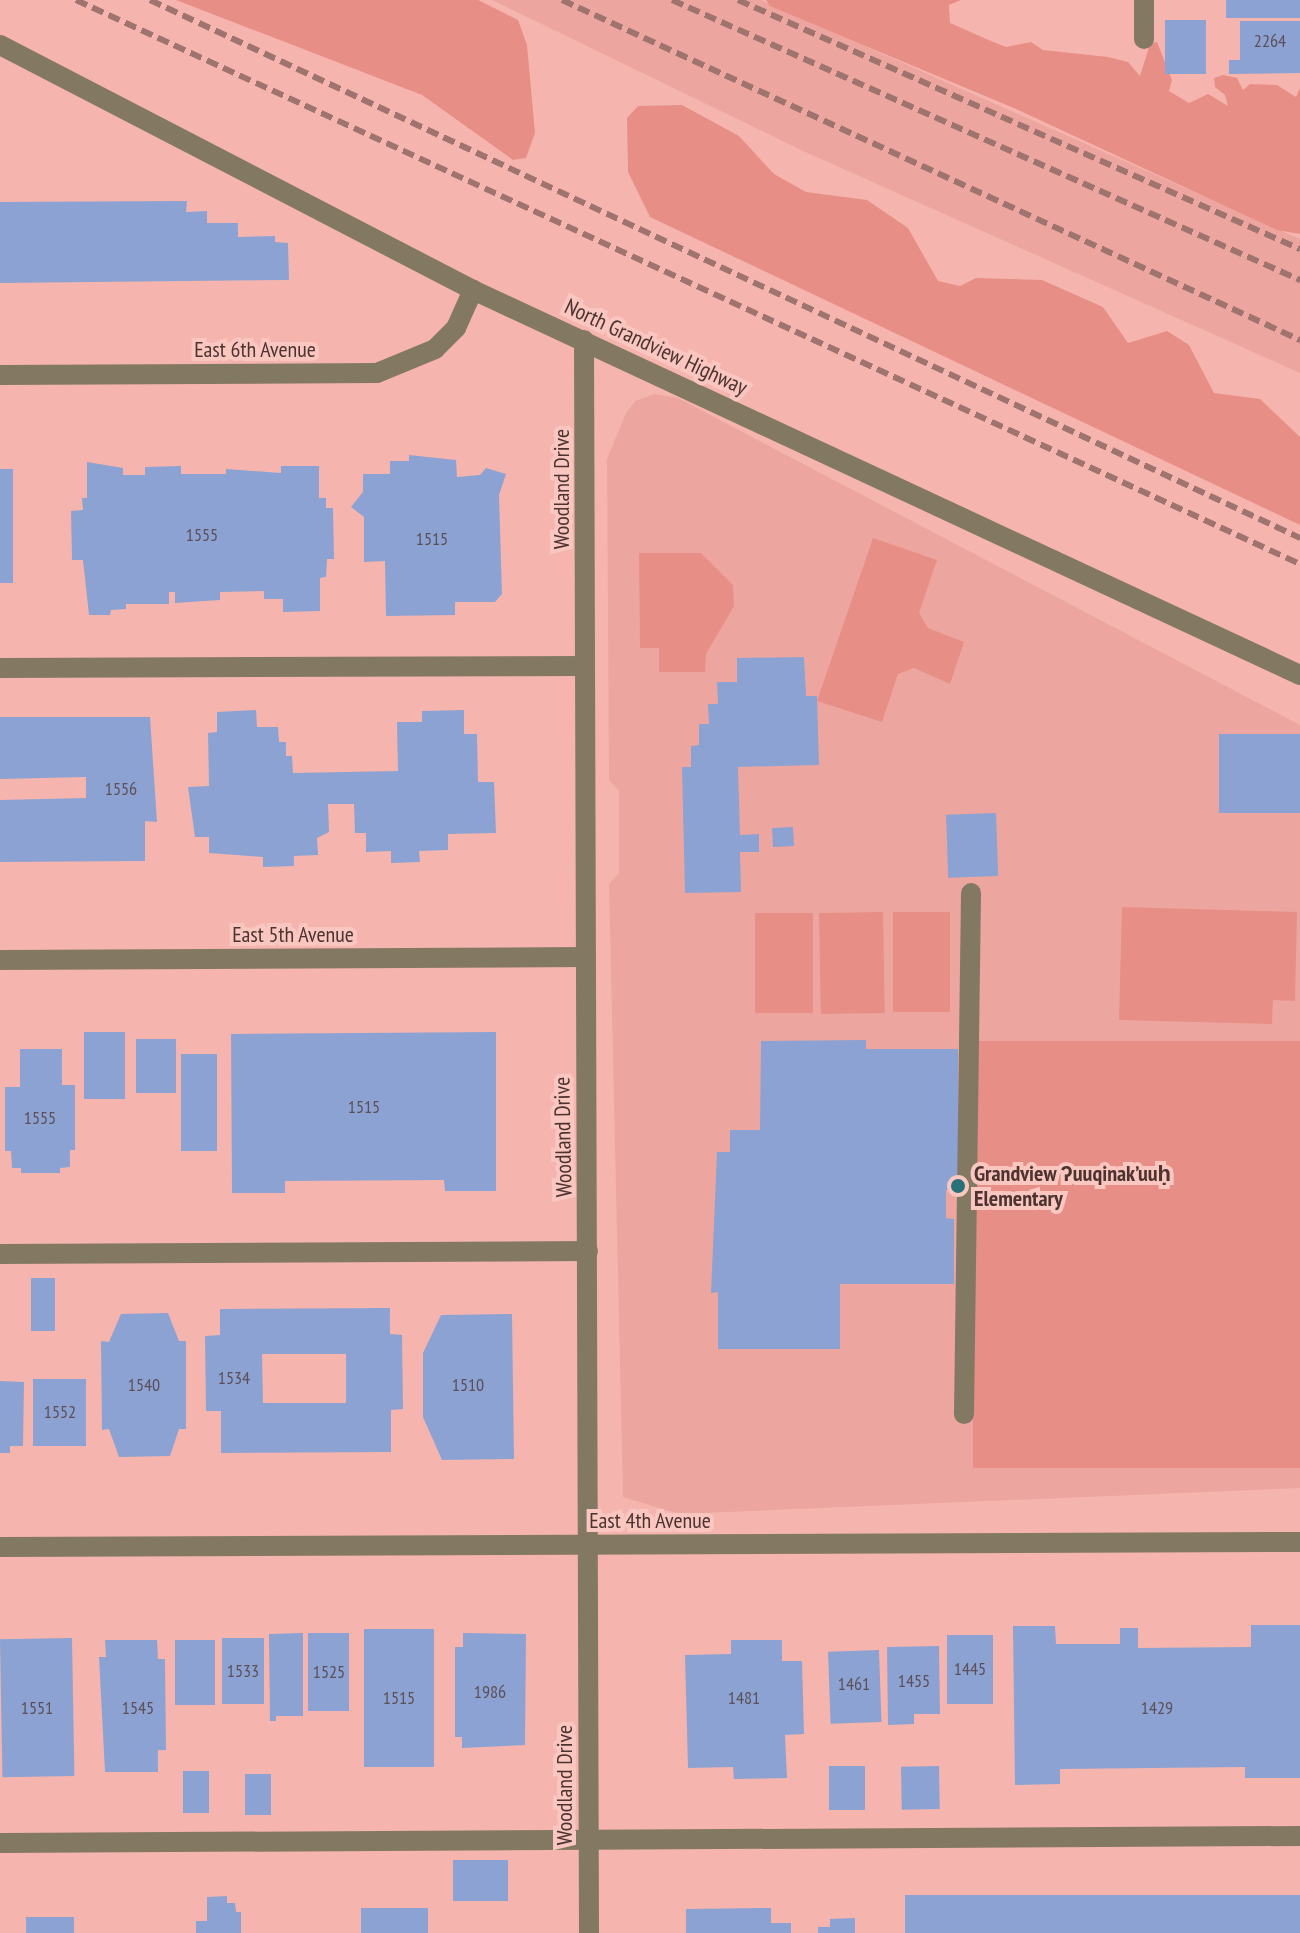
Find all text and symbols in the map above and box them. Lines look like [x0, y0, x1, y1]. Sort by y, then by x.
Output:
house number: 2264 [1254, 30, 1286, 52]
street label: North Grandview Highway [560, 293, 752, 401]
street label: East 6th Avenue [194, 337, 316, 363]
street label: Woodland Drive [549, 429, 575, 549]
house number: 1555 [186, 524, 218, 546]
house number: 1515 [416, 528, 448, 550]
house number: 1556 [105, 778, 137, 800]
street label: East 5th Avenue [232, 922, 354, 948]
street label: Woodland Drive [549, 1077, 577, 1197]
house number: 1515 [348, 1096, 380, 1118]
house number: 1555 [24, 1107, 56, 1129]
place label: Grandview ʔuuqinak’uuḥ Elementary [974, 1160, 1171, 1212]
marker: Grandview ʔuuqinak’uuḥ Elementary [949, 1177, 967, 1195]
house number: 1534 [218, 1367, 250, 1389]
house number: 1540 [128, 1374, 160, 1396]
house number: 1510 [452, 1374, 484, 1396]
house number: 1552 [44, 1401, 76, 1423]
street label: East 4th Avenue [589, 1508, 711, 1534]
house number: 1445 [954, 1658, 986, 1680]
house number: 1533 [227, 1660, 259, 1682]
house number: 1525 [313, 1661, 345, 1683]
house number: 1455 [898, 1670, 930, 1692]
house number: 1461 [838, 1673, 870, 1695]
house number: 1986 [474, 1681, 506, 1703]
house number: 1515 [383, 1687, 415, 1709]
house number: 1481 [728, 1687, 760, 1709]
house number: 1551 [21, 1697, 53, 1719]
house number: 1545 [122, 1697, 154, 1719]
house number: 1429 [1141, 1697, 1173, 1719]
street label: Woodland Drive [552, 1725, 578, 1845]

